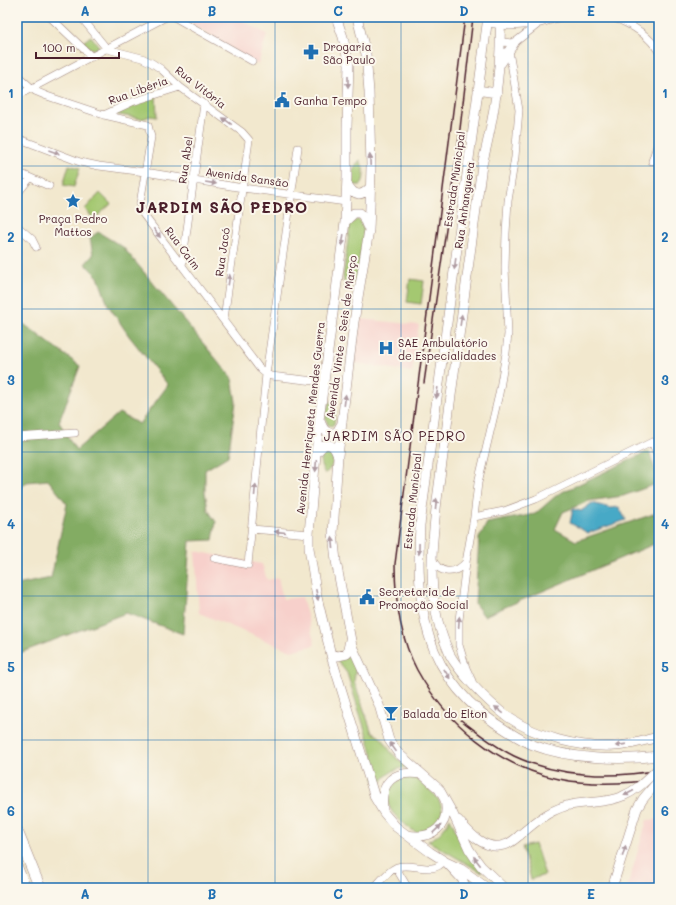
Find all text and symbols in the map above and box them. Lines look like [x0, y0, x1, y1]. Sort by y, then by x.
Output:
text: A [80, 2, 90, 19]
text: B [208, 2, 217, 19]
text: C [333, 2, 343, 19]
text: D [459, 2, 469, 19]
text: E [587, 2, 595, 19]
scale bar [36, 34, 119, 60]
text: 100 m [42, 39, 76, 55]
place label: Drogaria São Paulo [323, 39, 375, 67]
pharmacy icon: Drogaria São Paulo [302, 43, 320, 61]
street label: Rua Vitória [172, 62, 230, 112]
street label: Rua Libéria [106, 72, 170, 108]
one-way arrow [345, 76, 351, 89]
text: 1 [8, 84, 14, 101]
text: 1 [662, 84, 668, 101]
public building icon: Ganha Tempo [273, 91, 291, 109]
place label: Ganha Tempo [294, 93, 367, 108]
one-way arrow [222, 117, 233, 125]
street label: Estrada Municipal [440, 130, 468, 228]
street label: Rua Abel [174, 135, 196, 185]
one-way arrow [48, 149, 60, 155]
one-way arrow [367, 154, 374, 166]
street label: Rua Anhanguera [450, 160, 478, 250]
street label: Avenida Sansão [204, 164, 290, 190]
one-way arrow [205, 180, 217, 186]
place icon: Praça Pedro Mattos [64, 192, 82, 210]
district label: JARDIM SÃO PEDRO [136, 197, 308, 217]
place label: Praça Pedro Mattos [39, 211, 108, 239]
street label: Rua Caim [162, 223, 204, 273]
street label: Rua Jacó [211, 226, 233, 277]
text: 2 [7, 228, 15, 245]
one-way arrow [153, 228, 161, 238]
text: 2 [661, 228, 669, 245]
one-way arrow [340, 234, 346, 246]
street label: Avenida Vinte e Seis de Março [322, 254, 360, 420]
one-way arrow [452, 258, 458, 270]
one-way arrow [226, 274, 232, 287]
one-way arrow [458, 314, 464, 326]
street label: Avenida Henriqueta Mendes Guerra [292, 321, 328, 515]
place label: SAE Ambulatório de Especialidades [398, 335, 496, 363]
hospital icon: SAE Ambulatório de Especialidades [377, 339, 395, 357]
text: 3 [7, 371, 15, 388]
text: 3 [661, 371, 669, 388]
one-way arrow [434, 386, 440, 399]
one-way arrow [342, 394, 348, 406]
district label: JARDIM SÃO PEDRO [324, 427, 466, 444]
street label: Estrada Municipal [399, 452, 425, 550]
one-way arrow [312, 460, 319, 472]
one-way arrow [252, 484, 259, 496]
one-way arrow [433, 498, 439, 510]
text: 4 [7, 515, 15, 532]
text: 4 [661, 515, 669, 532]
one-way arrow [274, 528, 286, 535]
one-way arrow [330, 537, 337, 549]
one-way arrow [415, 543, 422, 555]
place label: Secretaria de Promoção Social [379, 584, 469, 612]
public building icon: Secretaria de Promoção Social [358, 588, 376, 606]
one-way arrow [314, 589, 320, 602]
one-way arrow [456, 616, 462, 628]
text: 5 [7, 658, 15, 675]
text: 5 [661, 658, 669, 675]
one-way arrow [444, 668, 451, 680]
bar icon: Balada do Elton [382, 704, 400, 722]
place label: Balada do Elton [403, 706, 487, 721]
one-way arrow [494, 706, 505, 714]
one-way arrow [389, 741, 397, 752]
one-way arrow [615, 742, 627, 749]
one-way arrow [623, 789, 635, 796]
text: 6 [7, 802, 15, 819]
text: 6 [661, 802, 669, 819]
one-way arrow [432, 824, 442, 833]
one-way arrow [621, 845, 627, 857]
one-way arrow [472, 855, 481, 866]
text: A [80, 885, 90, 902]
text: B [208, 885, 217, 902]
text: C [333, 885, 343, 902]
text: D [459, 885, 469, 902]
text: E [587, 885, 595, 902]

